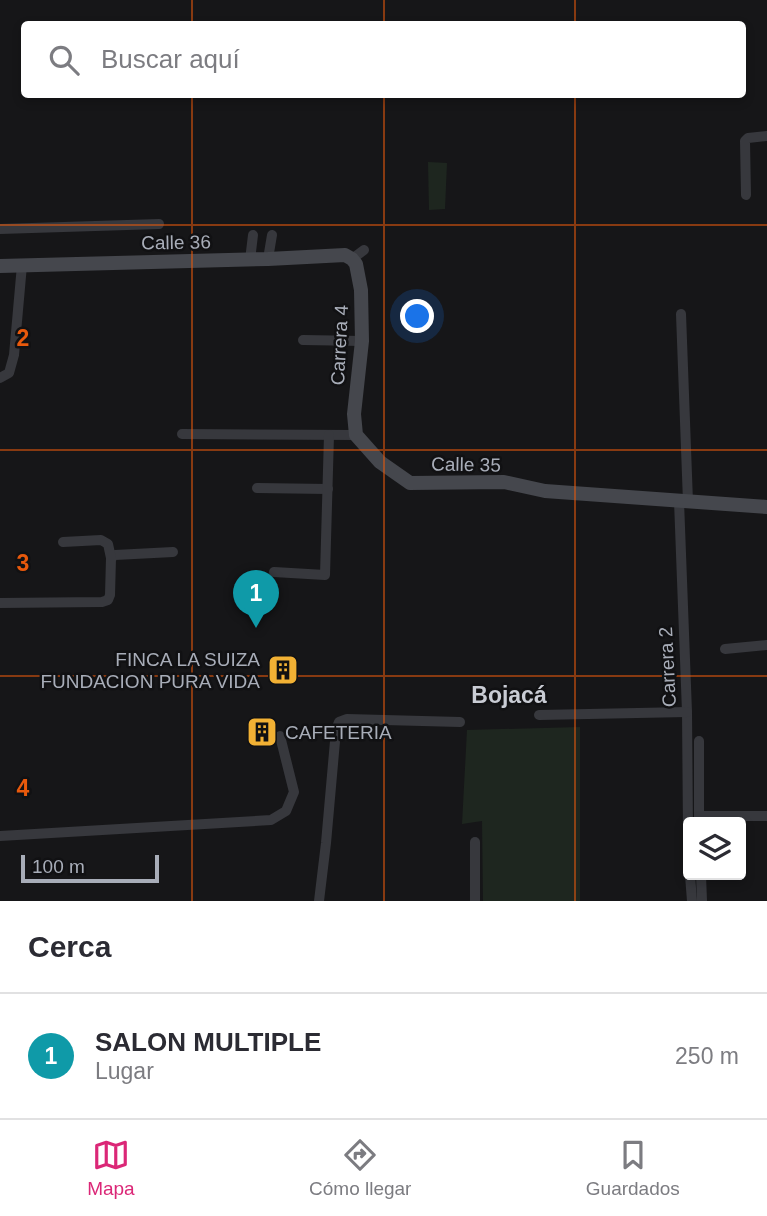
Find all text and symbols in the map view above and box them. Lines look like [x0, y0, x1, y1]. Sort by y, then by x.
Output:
search box [21, 21, 746, 98]
icon: search [45, 41, 83, 79]
text: Buscar aquí [101, 44, 240, 74]
street label: Calle 36 [141, 231, 211, 254]
your location [400, 299, 434, 333]
street label: Carrera 4 [327, 304, 352, 386]
text: 2 [17, 325, 29, 351]
street label: Calle 35 [431, 453, 501, 476]
text: 3 [17, 550, 29, 576]
pin: 1 [233, 570, 279, 628]
street label: Carrera 2 [655, 626, 680, 708]
place label: FINCA LA SUIZA FUNDACION PURA VIDA [40, 649, 260, 692]
building icon: FINCA LA SUIZA FUNDACION PURA VIDA [266, 653, 300, 687]
district label: Bojacá [471, 682, 547, 708]
building icon: CAFETERIA [245, 715, 279, 749]
place label: CAFETERIA [285, 722, 392, 743]
text: 4 [17, 775, 30, 801]
map controls [683, 817, 746, 880]
button: layers [683, 817, 746, 880]
scale bar [21, 852, 159, 884]
text: 100 m [32, 856, 85, 877]
text: Cerca [28, 930, 111, 963]
text: SALON MULTIPLE [95, 1027, 321, 1057]
text: 1 [45, 1043, 57, 1069]
text: 250 m [675, 1043, 739, 1069]
text: Lugar [95, 1058, 154, 1084]
tab: Mapa [87, 1136, 135, 1200]
tab: Cómo llegar [309, 1136, 411, 1200]
tab: Guardados [586, 1136, 680, 1200]

